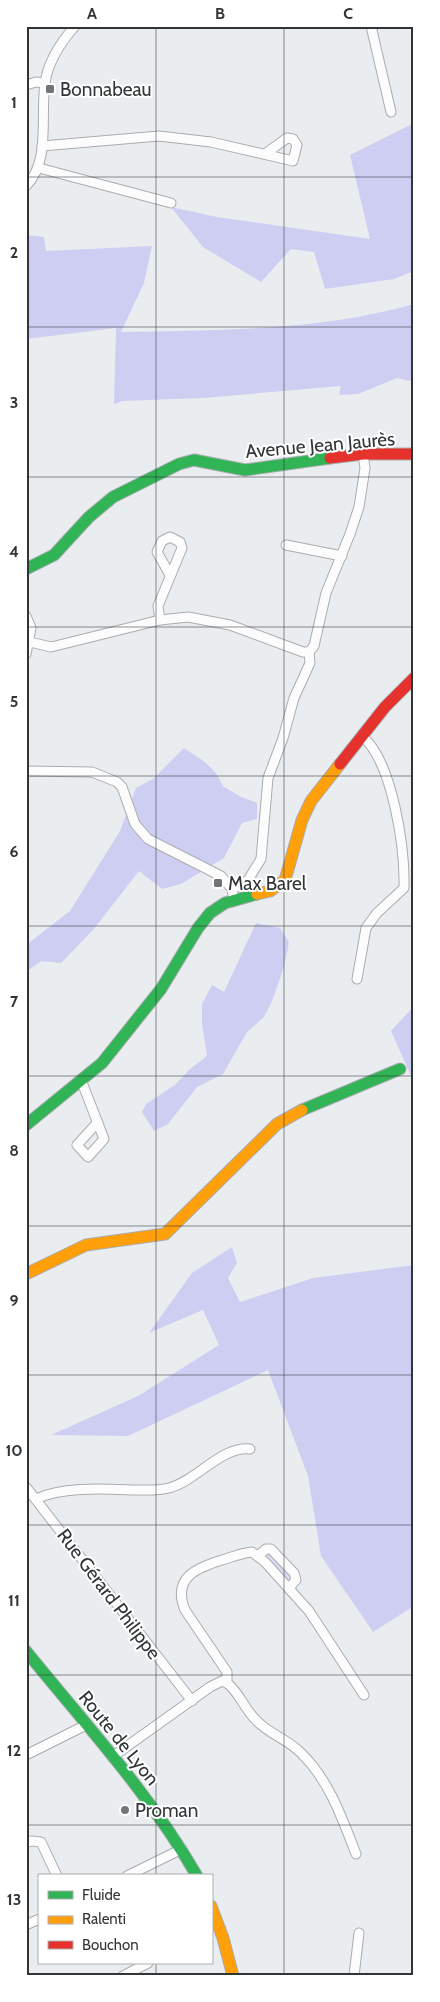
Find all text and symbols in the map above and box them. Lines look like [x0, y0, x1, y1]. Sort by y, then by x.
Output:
text: A [87, 4, 97, 23]
text: B [215, 4, 225, 23]
text: C [343, 4, 353, 23]
place label: Bonnabeau [60, 78, 152, 101]
marker: Bonnabeau [44, 83, 56, 95]
text: 1 [11, 93, 17, 112]
text: 2 [10, 243, 18, 262]
text: 3 [10, 393, 18, 412]
street label: Avenue Jean Jaurès [244, 427, 396, 463]
text: 4 [9, 542, 19, 561]
text: 5 [10, 692, 18, 711]
text: 6 [10, 842, 19, 861]
place label: Max Barel [228, 872, 307, 895]
marker: Max Barel [212, 877, 224, 889]
text: 7 [10, 992, 19, 1011]
text: 8 [9, 1141, 19, 1160]
text: 9 [10, 1291, 19, 1310]
text: 10 [5, 1441, 23, 1460]
street label: Rue Gérard Philippe [52, 1524, 166, 1664]
text: 11 [8, 1591, 20, 1610]
street label: Route de Lyon [74, 1686, 164, 1790]
text: 12 [7, 1741, 21, 1760]
place label: Proman [135, 1799, 198, 1822]
marker: Proman [119, 1804, 131, 1816]
legend [38, 1874, 212, 1964]
text: Fluide [82, 1886, 121, 1904]
text: 13 [7, 1890, 21, 1909]
text: Ralenti [82, 1910, 126, 1928]
text: Bouchon [82, 1936, 139, 1954]

